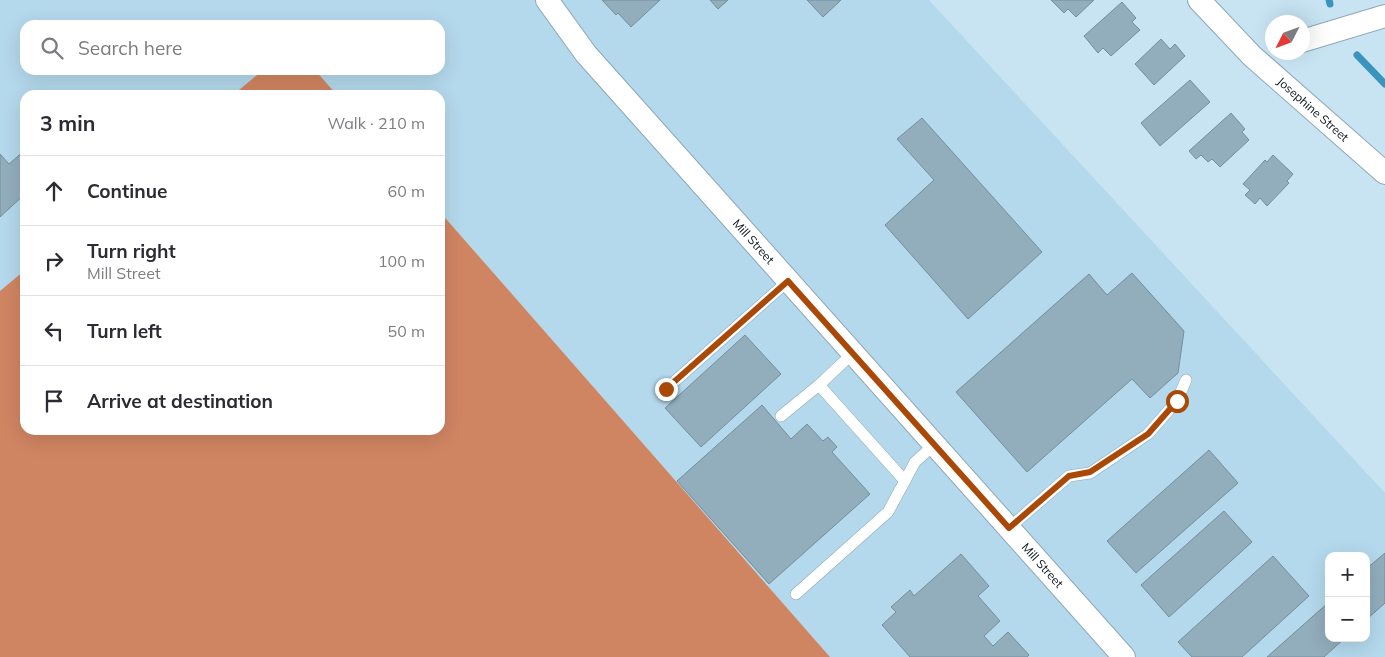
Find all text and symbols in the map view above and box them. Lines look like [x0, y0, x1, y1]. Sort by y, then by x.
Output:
north arrow [1265, 15, 1310, 60]
search box [20, 20, 445, 75]
icon: search [38, 34, 66, 62]
text: Search here [78, 36, 182, 60]
street label: Josephine Street [1274, 74, 1352, 145]
text: 3 min [40, 110, 95, 136]
text: Walk · 210 m [327, 113, 425, 133]
icon: ahead [40, 177, 68, 205]
text: Continue [87, 179, 167, 203]
text: 60 m [388, 181, 425, 201]
street label: Mill Street [730, 216, 778, 267]
text: Turn right [87, 239, 176, 263]
icon: right [40, 247, 68, 275]
text: 100 m [378, 251, 425, 271]
text: Mill Street [87, 263, 161, 283]
icon: left [40, 317, 68, 345]
text: Turn left [87, 319, 162, 343]
text: 50 m [388, 321, 425, 341]
route end [655, 378, 678, 401]
icon: arrive [40, 387, 68, 415]
text: Arrive at destination [87, 389, 273, 413]
route start [1166, 390, 1189, 413]
street label: Mill Street [1019, 539, 1067, 591]
map controls [1325, 552, 1370, 642]
button: + [1325, 552, 1370, 597]
button: − [1325, 597, 1370, 642]

